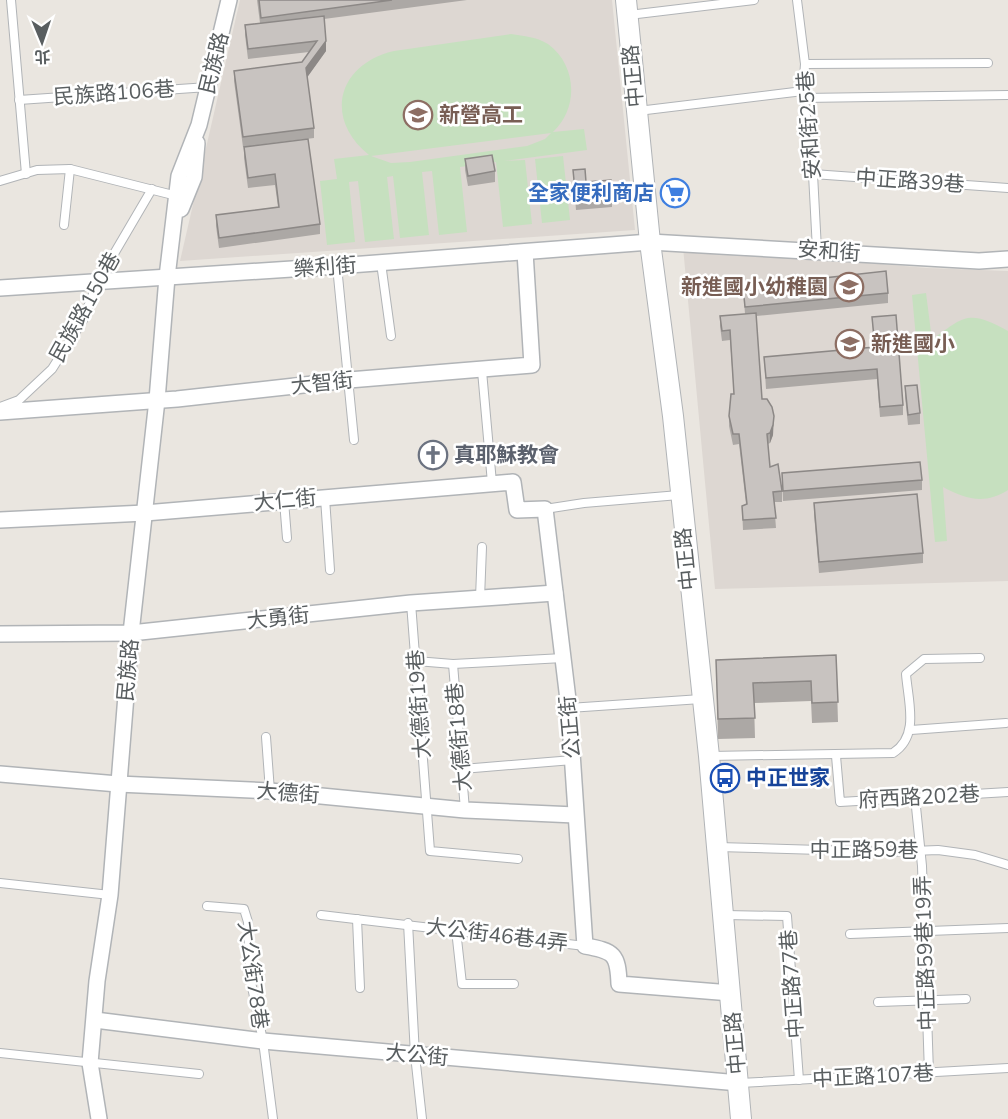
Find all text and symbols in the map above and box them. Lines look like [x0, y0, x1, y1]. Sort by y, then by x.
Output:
north arrow [12, 12, 72, 72]
street label: 民族路 [193, 29, 235, 97]
street label: 中正路 [616, 43, 650, 109]
text: 北 [34, 45, 51, 67]
street label: 安和街25巷 [791, 70, 827, 180]
street label: 民族路106巷 [52, 75, 176, 111]
school or university icon: 新營高工 [402, 99, 434, 131]
place label: 新營高工 [439, 101, 523, 129]
street label: 中正路39巷 [855, 163, 965, 199]
supermarket icon: 全家便利商店 [659, 177, 691, 209]
place label: 全家便利商店 [528, 179, 654, 207]
street label: 安和街 [797, 235, 861, 267]
street label: 民族路150巷 [43, 247, 127, 367]
street label: 樂利街 [293, 251, 357, 283]
school or university icon: 新進國小幼稚園 [833, 271, 865, 303]
place label: 新進國小幼稚園 [681, 273, 828, 301]
school or university icon: 新進國小 [834, 328, 866, 360]
place label: 新進國小 [871, 330, 955, 358]
street label: 大智街 [289, 366, 355, 400]
church icon: 真耶穌教會 [417, 439, 449, 471]
place label: 真耶穌教會 [454, 441, 559, 469]
street label: 大仁街 [252, 483, 318, 517]
street label: 中正路 [669, 526, 703, 592]
street label: 大勇街 [245, 601, 311, 635]
street label: 民族路 [111, 637, 145, 703]
street label: 大德街19巷 [401, 649, 437, 759]
street label: 大德街18巷 [440, 681, 478, 793]
street label: 公正街 [553, 694, 587, 760]
bus stop icon: 中正世家 [709, 762, 741, 794]
place label: 中正世家 [746, 764, 830, 792]
street label: 大德街 [256, 777, 320, 809]
street label: 府西路202巷 [857, 780, 981, 814]
street label: 中正路59巷 [809, 836, 919, 864]
street label: 中正路59巷19弄 [908, 875, 942, 1031]
street label: 大公街46巷4弄 [424, 912, 570, 958]
street label: 大公街78巷 [232, 919, 274, 1031]
street label: 中正路77巷 [774, 929, 810, 1039]
street label: 中正路 [718, 1010, 752, 1076]
street label: 大公街 [384, 1038, 450, 1072]
street label: 中正路107巷 [811, 1059, 935, 1093]

